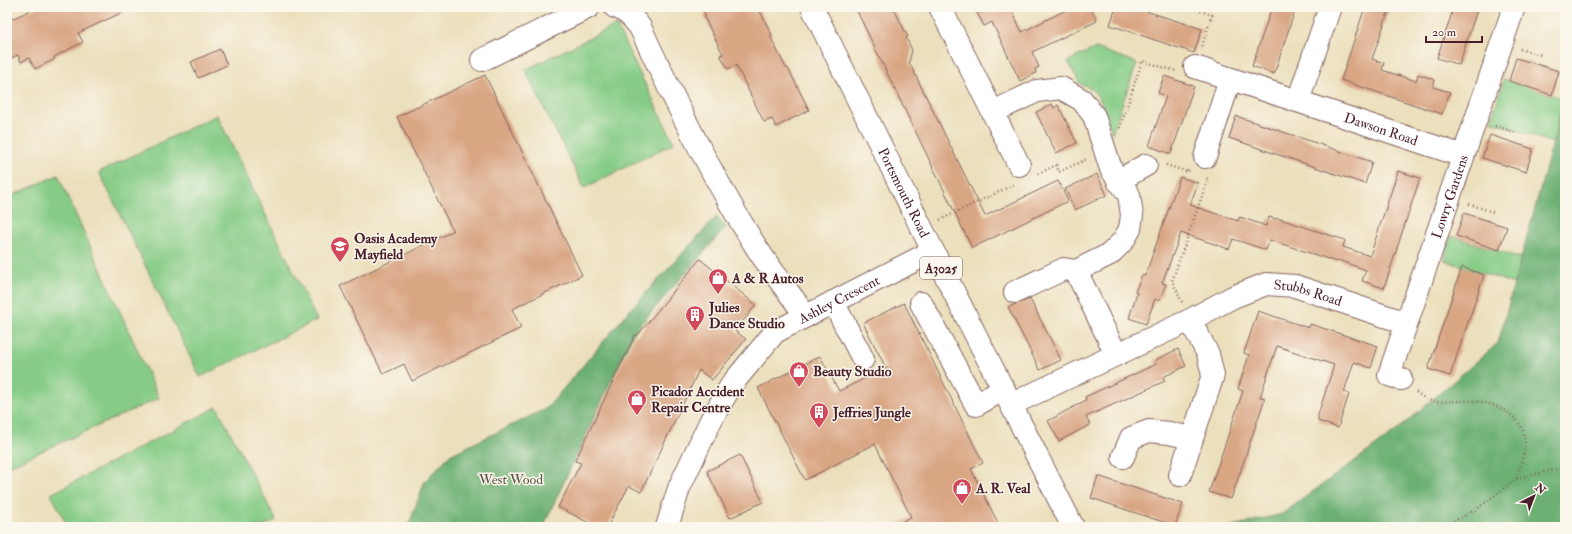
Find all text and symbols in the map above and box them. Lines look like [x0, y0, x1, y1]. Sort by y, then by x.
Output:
scale bar [1426, 18, 1482, 44]
text: 20 m [1432, 25, 1457, 40]
street label: Dawson Road [1342, 109, 1420, 149]
street label: Portsmouth Road [874, 145, 933, 240]
street label: Lowry Gardens [1428, 153, 1472, 241]
place label: Oasis Academy Mayfield [353, 230, 438, 264]
school or university icon: Oasis Academy Mayfield [329, 235, 351, 263]
road number: A3025 [920, 257, 962, 279]
shop icon: A & R Autos [707, 267, 729, 295]
place label: A & R Autos [731, 270, 804, 287]
street label: Ashley Crescent [795, 272, 883, 328]
street label: Stubbs Road [1273, 277, 1344, 310]
place label: Julies Dance Studio [708, 299, 785, 332]
building icon: Julies Dance Studio [684, 304, 706, 332]
shop icon: Beauty Studio [788, 360, 810, 388]
place label: Beauty Studio [813, 363, 892, 381]
place label: Picador Accident Repair Centre [651, 383, 745, 417]
shop icon: Picador Accident Repair Centre [626, 388, 648, 416]
building icon: Jeffries Jungle [808, 401, 830, 429]
place label: Jeffries Jungle [832, 404, 911, 422]
park label: West Wood [478, 471, 543, 488]
north arrow [1514, 476, 1554, 516]
shop icon: A. R. Veal [951, 477, 973, 505]
place label: A. R. Veal [975, 480, 1031, 497]
text: N [1532, 480, 1549, 498]

